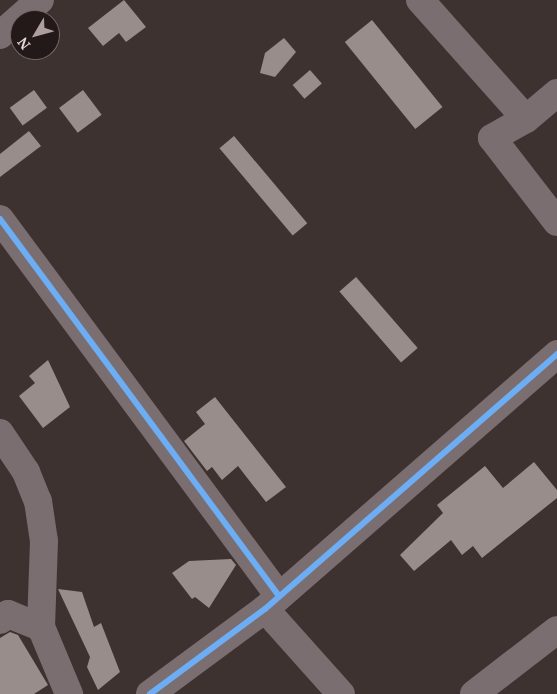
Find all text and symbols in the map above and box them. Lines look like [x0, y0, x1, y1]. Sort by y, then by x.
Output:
north arrow [10, 10, 60, 60]
text: N [13, 34, 34, 54]

